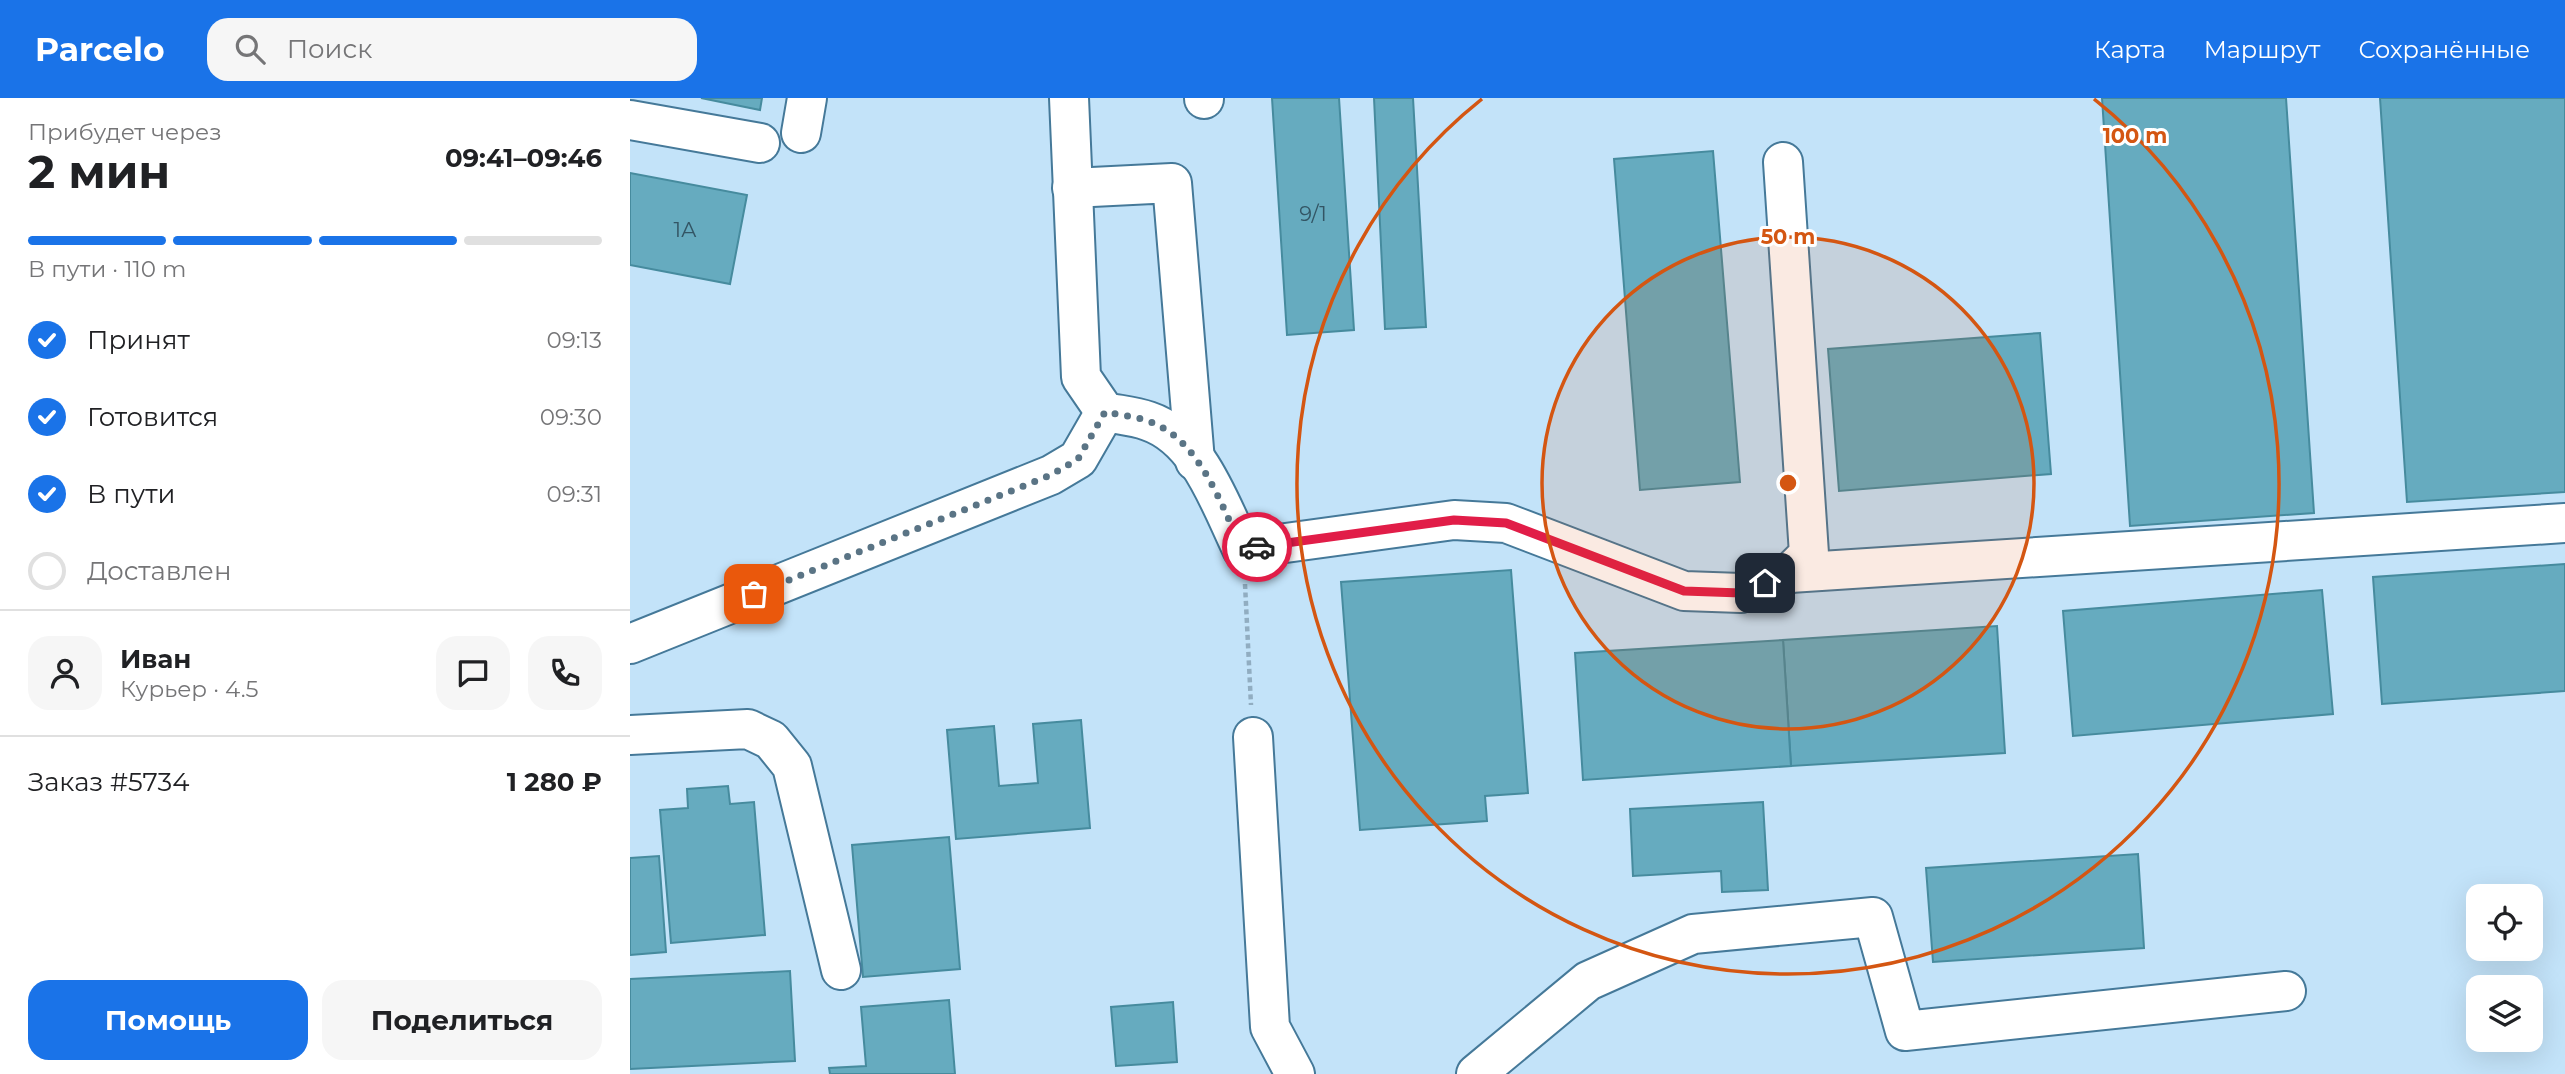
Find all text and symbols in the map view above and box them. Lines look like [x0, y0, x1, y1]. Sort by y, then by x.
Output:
search box [207, 18, 697, 81]
text: Parcelo [35, 29, 165, 69]
icon: search [231, 30, 269, 68]
text: Поиск [287, 33, 372, 65]
text: Карта [2094, 35, 2166, 64]
text: Маршрут [2204, 35, 2320, 64]
text: Сохранённые [2358, 35, 2530, 64]
text: Прибудет через [28, 118, 222, 146]
text: 100 m [2103, 123, 2167, 148]
text: 09:41–09:46 [445, 142, 602, 174]
text: 2 мин [28, 143, 170, 200]
house number: 9/1 [1299, 201, 1327, 226]
house number: 1А [673, 217, 697, 242]
text: 50 m [1761, 224, 1815, 249]
text: В пути · 110 m [28, 255, 186, 283]
icon: check [28, 321, 66, 359]
text: Принят [87, 324, 190, 356]
text: 09:13 [547, 326, 602, 354]
icon: check [28, 398, 66, 436]
text: Готовится [87, 401, 218, 433]
text: 09:30 [540, 403, 602, 431]
centre of rings [1776, 471, 1800, 495]
icon: check [28, 475, 66, 513]
text: В пути [87, 478, 176, 510]
text: 09:31 [547, 480, 602, 508]
courier [1222, 512, 1292, 582]
icon: car [1238, 528, 1276, 566]
pin [1735, 553, 1795, 613]
text: Доставлен [87, 555, 232, 587]
pin [724, 564, 784, 624]
icon: home [1746, 564, 1784, 602]
icon: bag [735, 575, 773, 613]
button: person [28, 636, 102, 710]
button: chat [436, 636, 510, 710]
button: phone [528, 636, 602, 710]
text: Иван [120, 643, 191, 675]
text: Курьер · 4.5 [120, 675, 259, 703]
text: Заказ #5734 [28, 766, 189, 798]
text: 1 280 ₽ [507, 766, 602, 798]
map controls [2466, 884, 2543, 1052]
button: locate [2466, 884, 2543, 961]
button: layers [2466, 975, 2543, 1052]
button: Помощь [28, 980, 308, 1060]
button: Поделиться [322, 980, 602, 1060]

